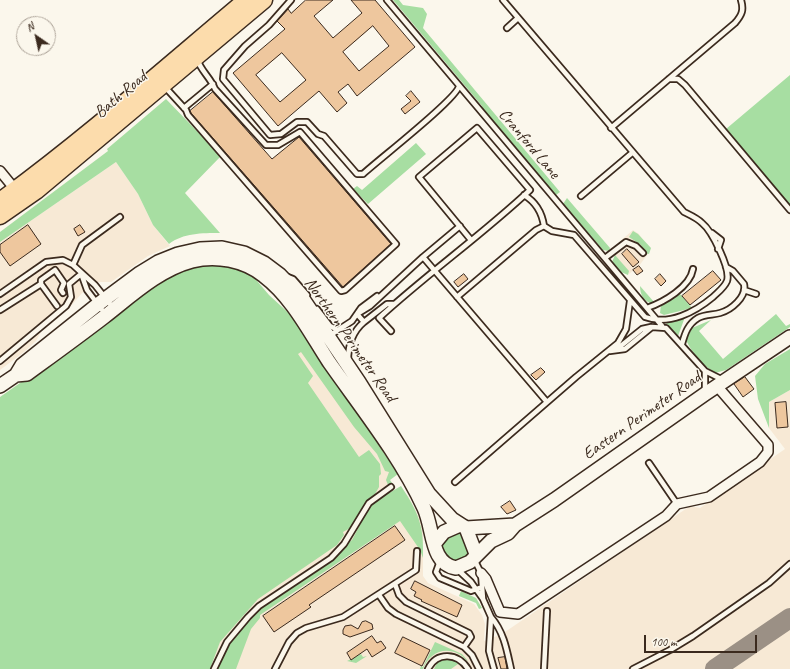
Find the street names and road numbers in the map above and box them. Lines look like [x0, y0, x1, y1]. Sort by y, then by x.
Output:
street label: Bath Road [91, 67, 151, 123]
street label: Cranford Lane [494, 105, 564, 183]
street label: Northern Perimeter Road [299, 274, 401, 406]
street label: Eastern Perimeter Road [579, 368, 705, 464]

